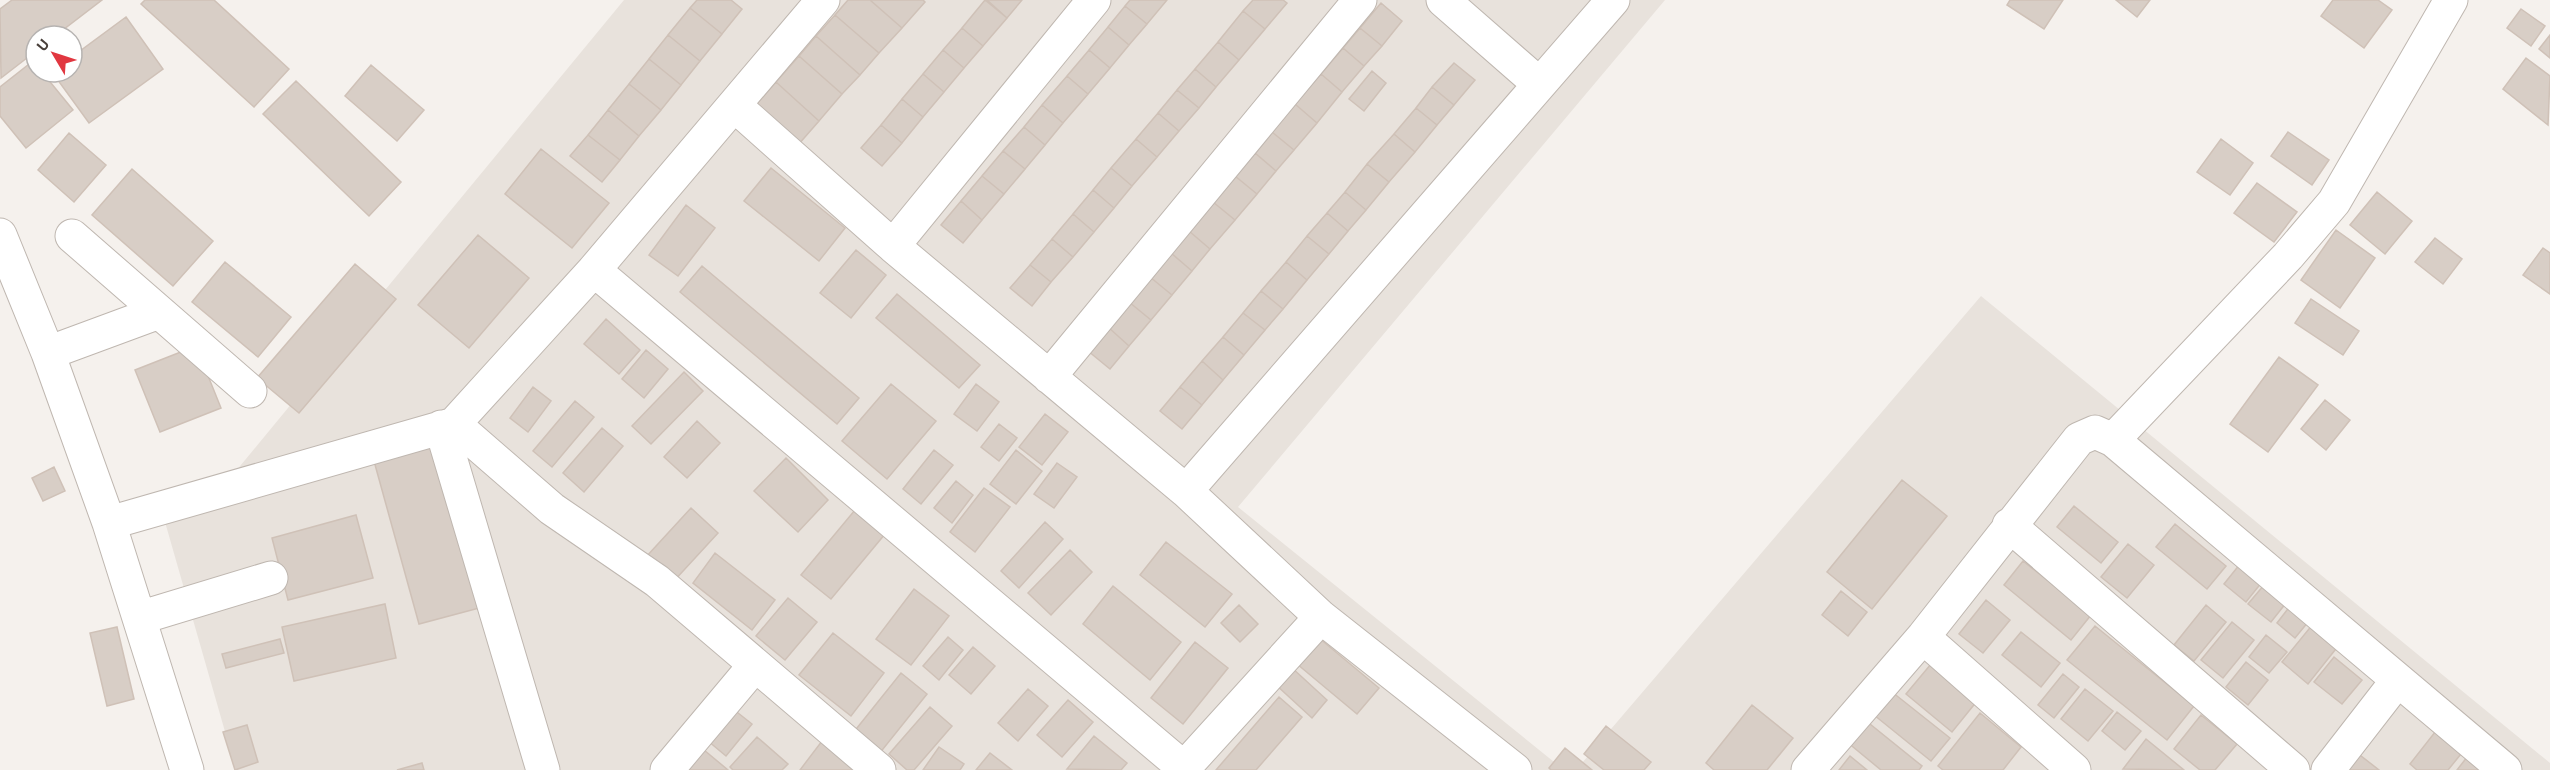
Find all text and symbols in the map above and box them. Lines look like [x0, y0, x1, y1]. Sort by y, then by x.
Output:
north arrow [24, 24, 84, 84]
text: U [34, 36, 53, 54]

